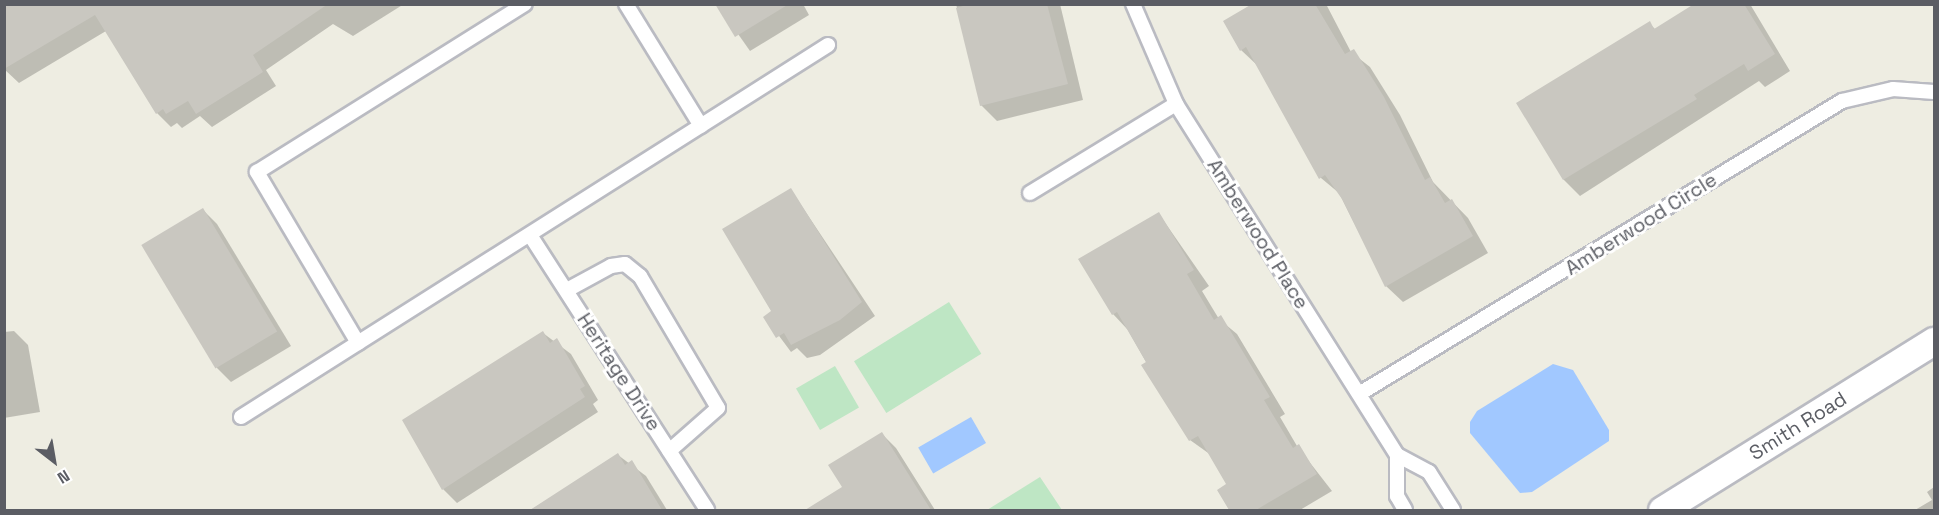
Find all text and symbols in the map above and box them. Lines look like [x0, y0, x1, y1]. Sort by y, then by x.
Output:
street label: Amberwood Place [1202, 154, 1314, 314]
street label: Amberwood Circle [1561, 168, 1721, 280]
street label: Heritage Drive [572, 309, 666, 435]
street label: Smith Road [1745, 387, 1851, 465]
north arrow [24, 431, 84, 491]
text: N [54, 465, 74, 489]

